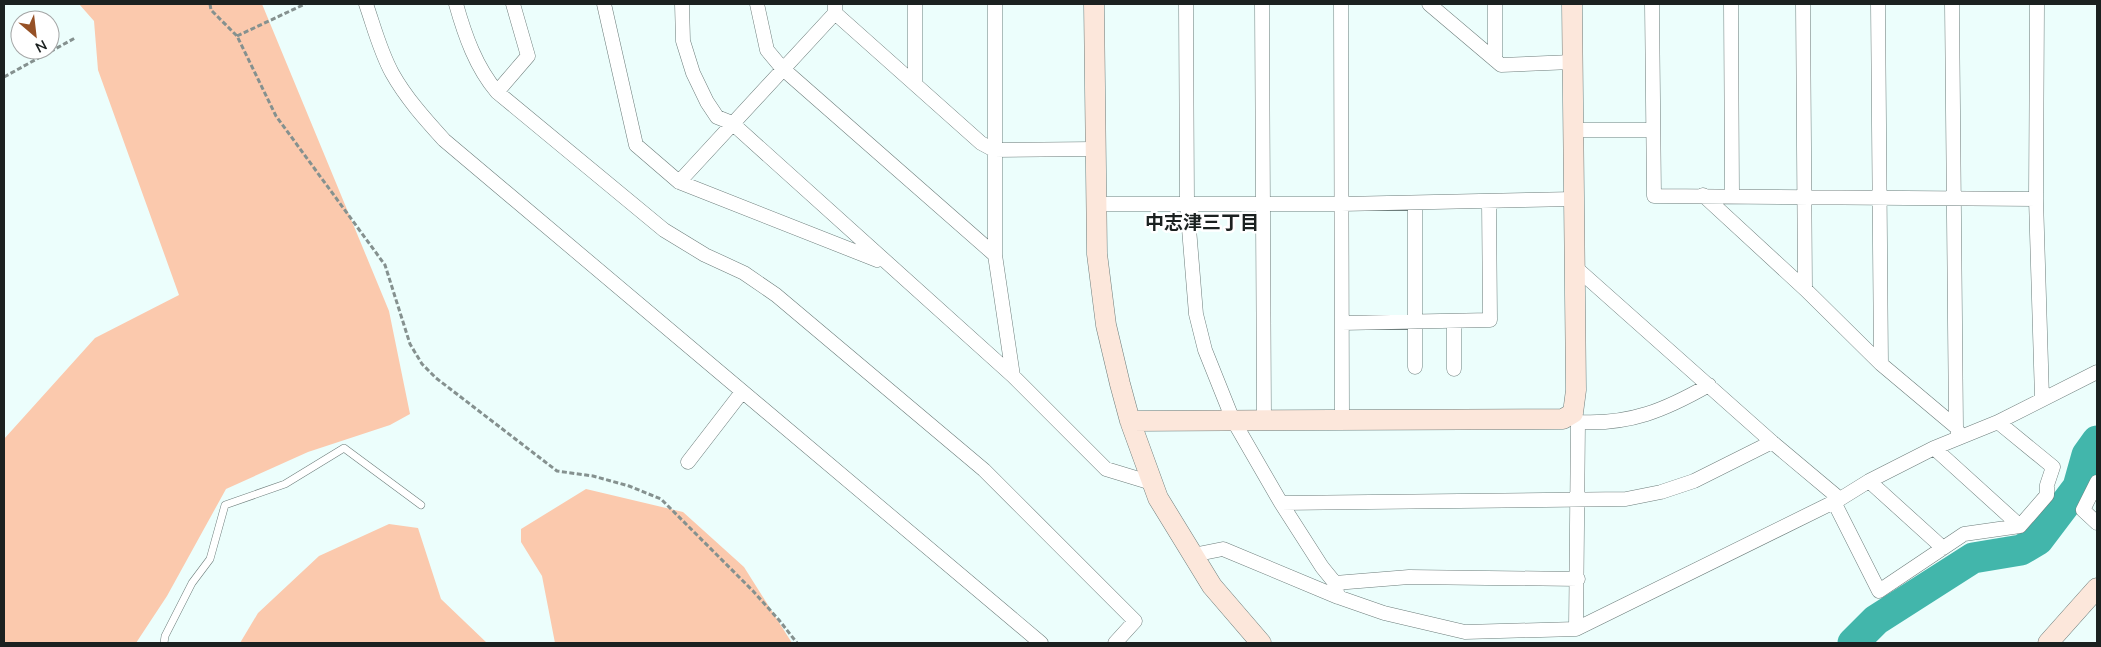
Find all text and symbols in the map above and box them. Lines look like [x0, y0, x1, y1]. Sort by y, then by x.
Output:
north arrow [10, 10, 60, 60]
text: N [32, 36, 50, 57]
district label: 中志津三丁目 [1145, 210, 1259, 234]

